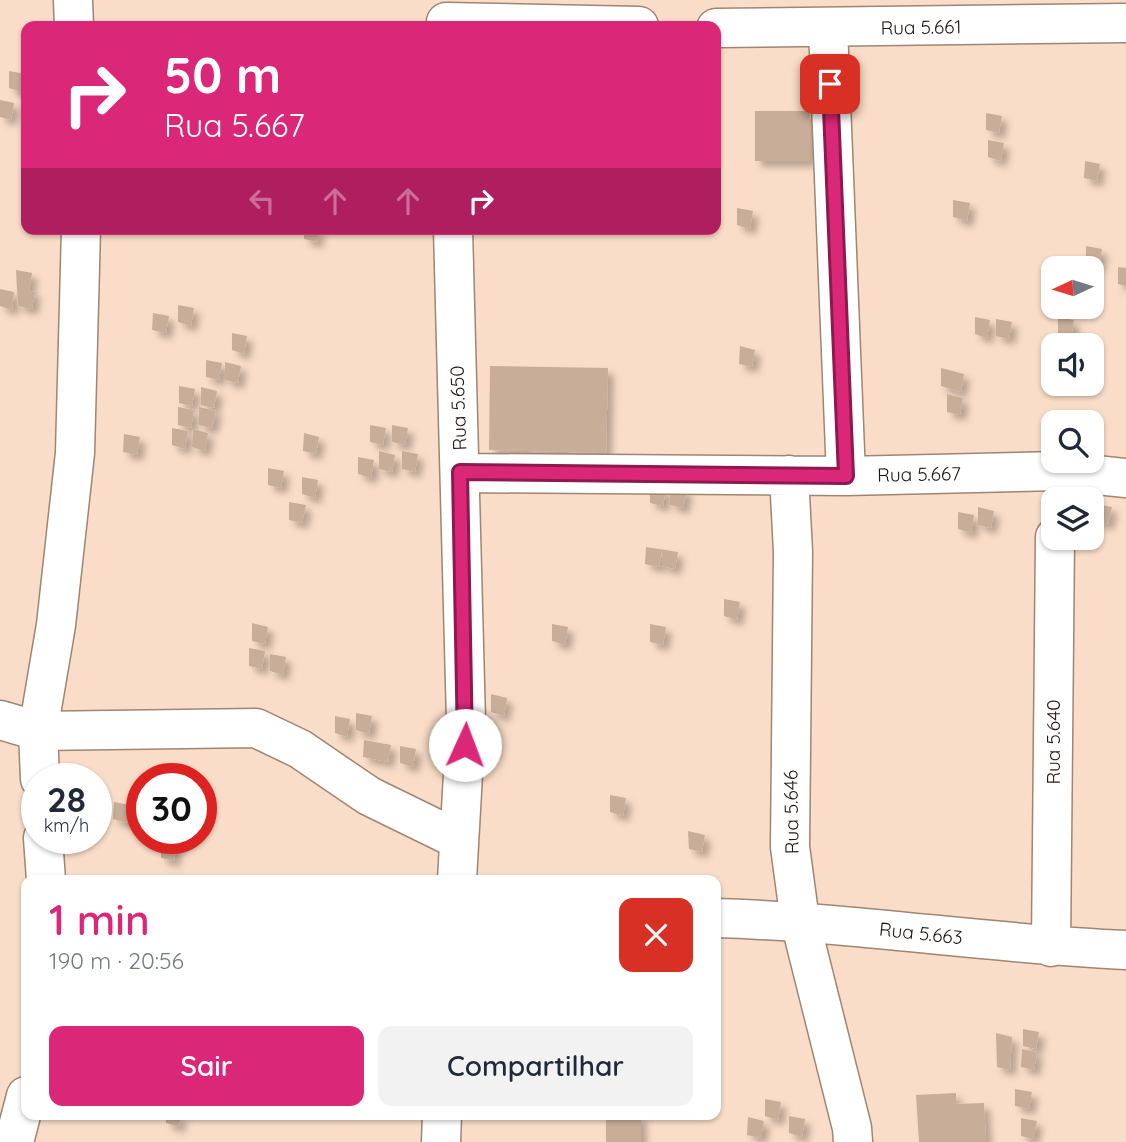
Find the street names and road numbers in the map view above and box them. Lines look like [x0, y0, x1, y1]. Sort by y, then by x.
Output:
street label: Rua 5.661 [880, 14, 962, 40]
street label: Rua 5.650 [445, 365, 471, 451]
street label: Rua 5.667 [877, 461, 961, 487]
street label: Rua 5.640 [1041, 699, 1065, 785]
street label: Rua 5.646 [778, 770, 804, 854]
street label: Rua 5.663 [878, 917, 964, 949]

